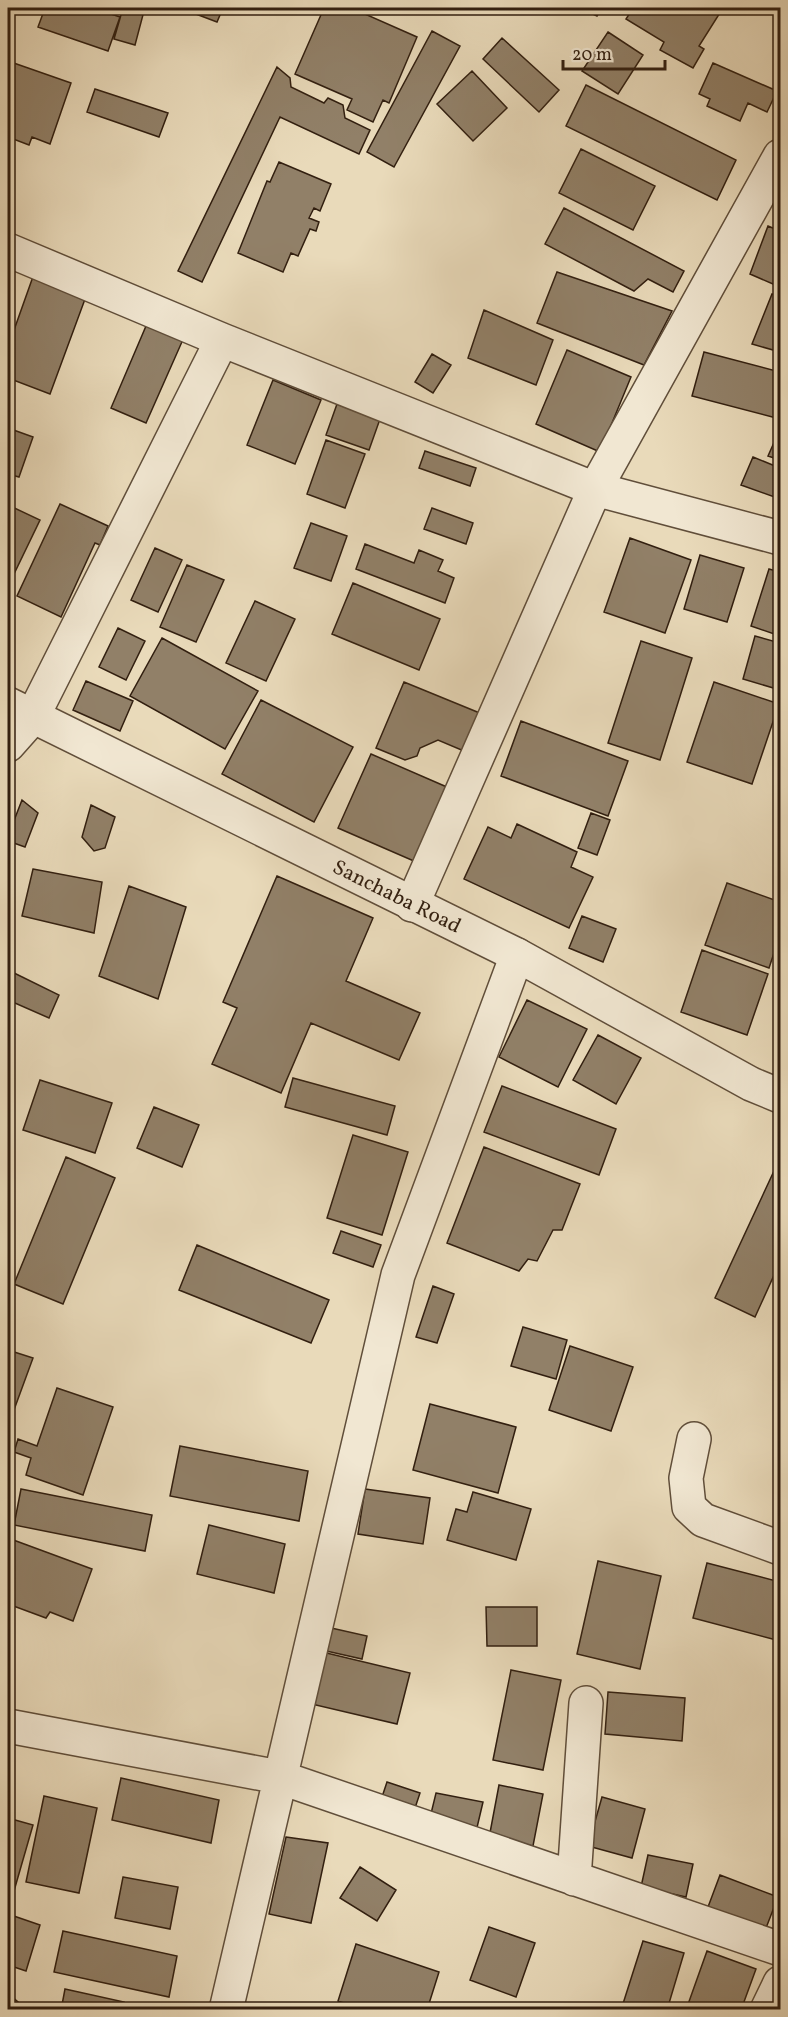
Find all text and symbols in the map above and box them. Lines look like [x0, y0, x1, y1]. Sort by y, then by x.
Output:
scale bar [563, 33, 665, 71]
text: 20 m [572, 43, 612, 68]
street label: Sanchaba Road [327, 853, 466, 941]

